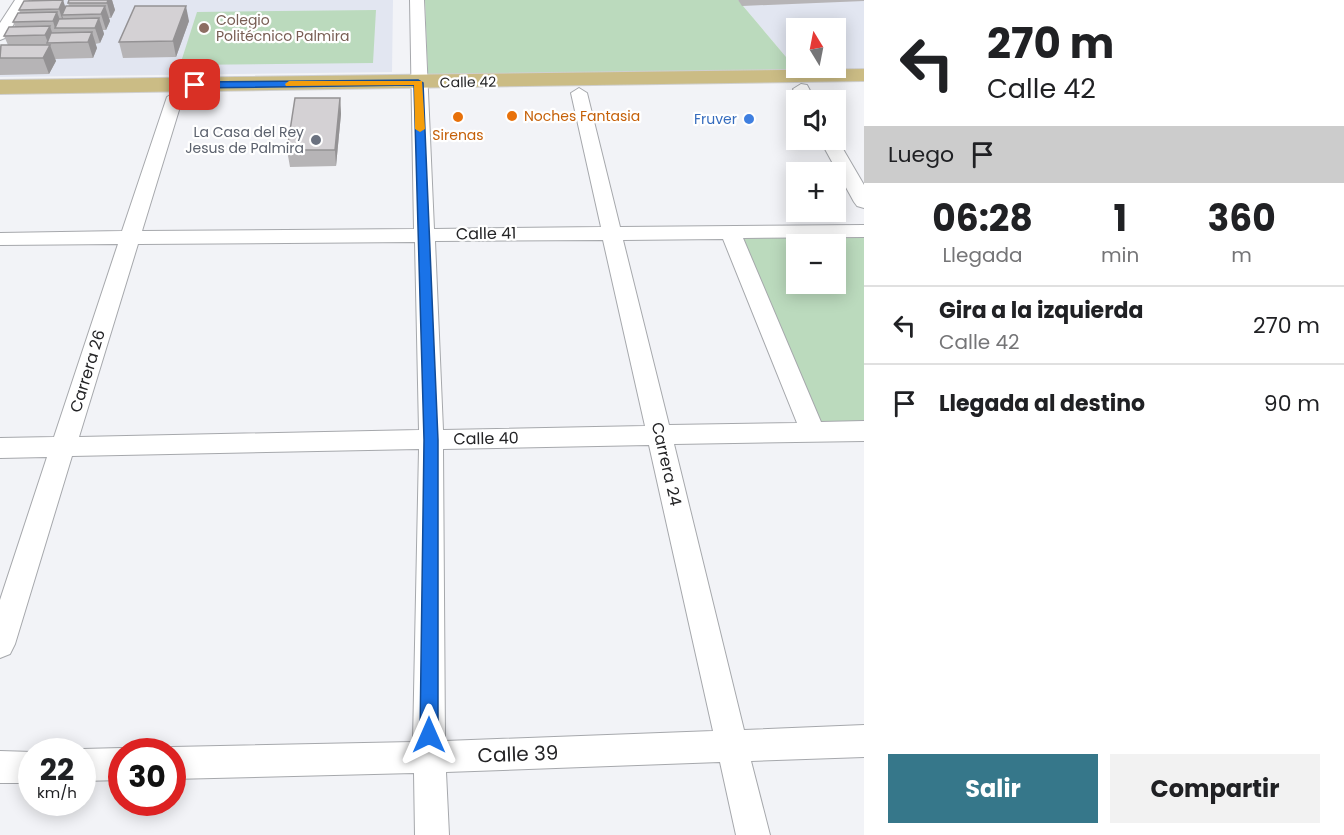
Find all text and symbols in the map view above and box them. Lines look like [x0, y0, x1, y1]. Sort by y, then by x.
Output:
place label: Colegio Politécnico Palmira [216, 10, 349, 46]
text: 270 m [987, 14, 1114, 73]
north arrow [786, 18, 846, 78]
map controls [786, 18, 846, 294]
marker: Colegio Politécnico Palmira [197, 21, 211, 35]
icon: left [888, 24, 966, 102]
pin [169, 59, 220, 110]
icon: arrive [178, 68, 211, 101]
text: Calle 42 [987, 70, 1096, 107]
street label: Calle 42 [440, 72, 496, 92]
button: sound [786, 90, 846, 150]
place label: Noches Fantasia [524, 106, 640, 126]
marker: Noches Fantasia [505, 109, 519, 123]
place label: Fruver [694, 109, 737, 129]
marker: Sirenas [451, 110, 465, 124]
marker: Fruver [742, 112, 756, 126]
place label: La Casa del Rey Jesus de Palmira [185, 122, 304, 158]
place label: Sirenas [432, 125, 484, 145]
marker: La Casa del Rey Jesus de Palmira [309, 133, 323, 147]
icon: arrive [966, 138, 999, 171]
text: Luego [888, 139, 954, 170]
button: + [786, 162, 846, 222]
text: 06:28 [932, 193, 1033, 244]
text: 1 [1113, 193, 1127, 244]
text: 360 [1208, 193, 1276, 244]
street label: Calle 41 [456, 221, 516, 246]
button: − [786, 234, 846, 294]
text: Llegada [942, 241, 1023, 269]
text: min [1101, 241, 1139, 269]
text: m [1231, 241, 1252, 269]
text: Gira a la izquierda [939, 295, 1143, 326]
icon: left [888, 309, 921, 342]
text: 270 m [1253, 310, 1320, 341]
street label: Carrera 26 [64, 327, 111, 415]
text: Calle 42 [939, 328, 1020, 356]
icon: arrive [888, 387, 921, 420]
text: Llegada al destino [939, 388, 1145, 419]
text: 90 m [1264, 388, 1320, 419]
street label: Carrera 24 [646, 420, 687, 508]
street label: Calle 40 [453, 426, 519, 451]
position arrow [397, 703, 461, 767]
speed limit sign: 30 [108, 738, 186, 816]
street label: Calle 39 [477, 739, 559, 769]
text: 22 [40, 748, 74, 791]
button: Salir [888, 754, 1098, 823]
button: Compartir [1110, 754, 1320, 823]
text: km/h [37, 782, 77, 803]

